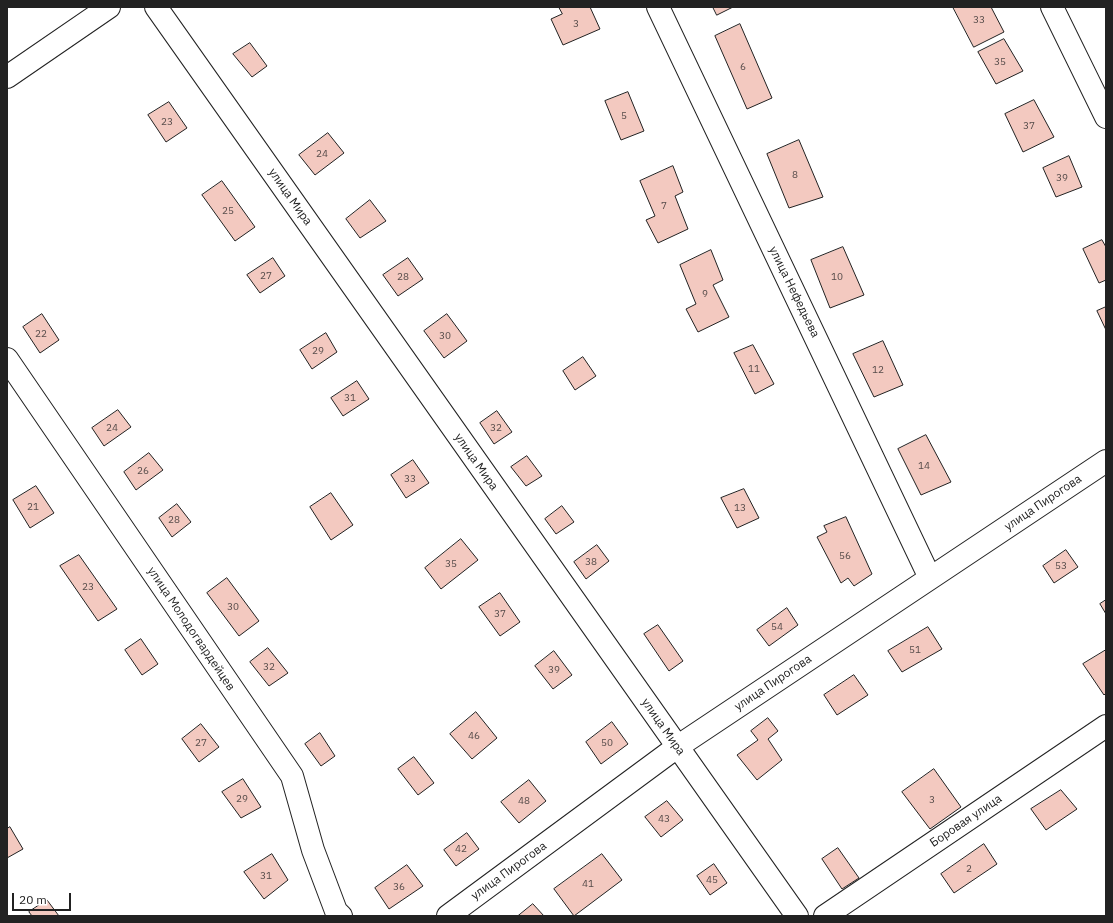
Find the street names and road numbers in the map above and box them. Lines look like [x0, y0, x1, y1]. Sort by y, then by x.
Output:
street label: улица Мира [265, 166, 315, 228]
street label: улица Нефедьева [766, 244, 822, 340]
street label: улица Мира [451, 431, 501, 493]
street label: улица Пирогова [1002, 472, 1084, 534]
street label: улица Молодогвардейцев [144, 564, 238, 694]
street label: улица Пирогова [732, 652, 814, 714]
street label: улица Мира [638, 696, 688, 758]
street label: Боровая улица [927, 792, 1005, 850]
street label: улица Пирогова [468, 839, 550, 903]

